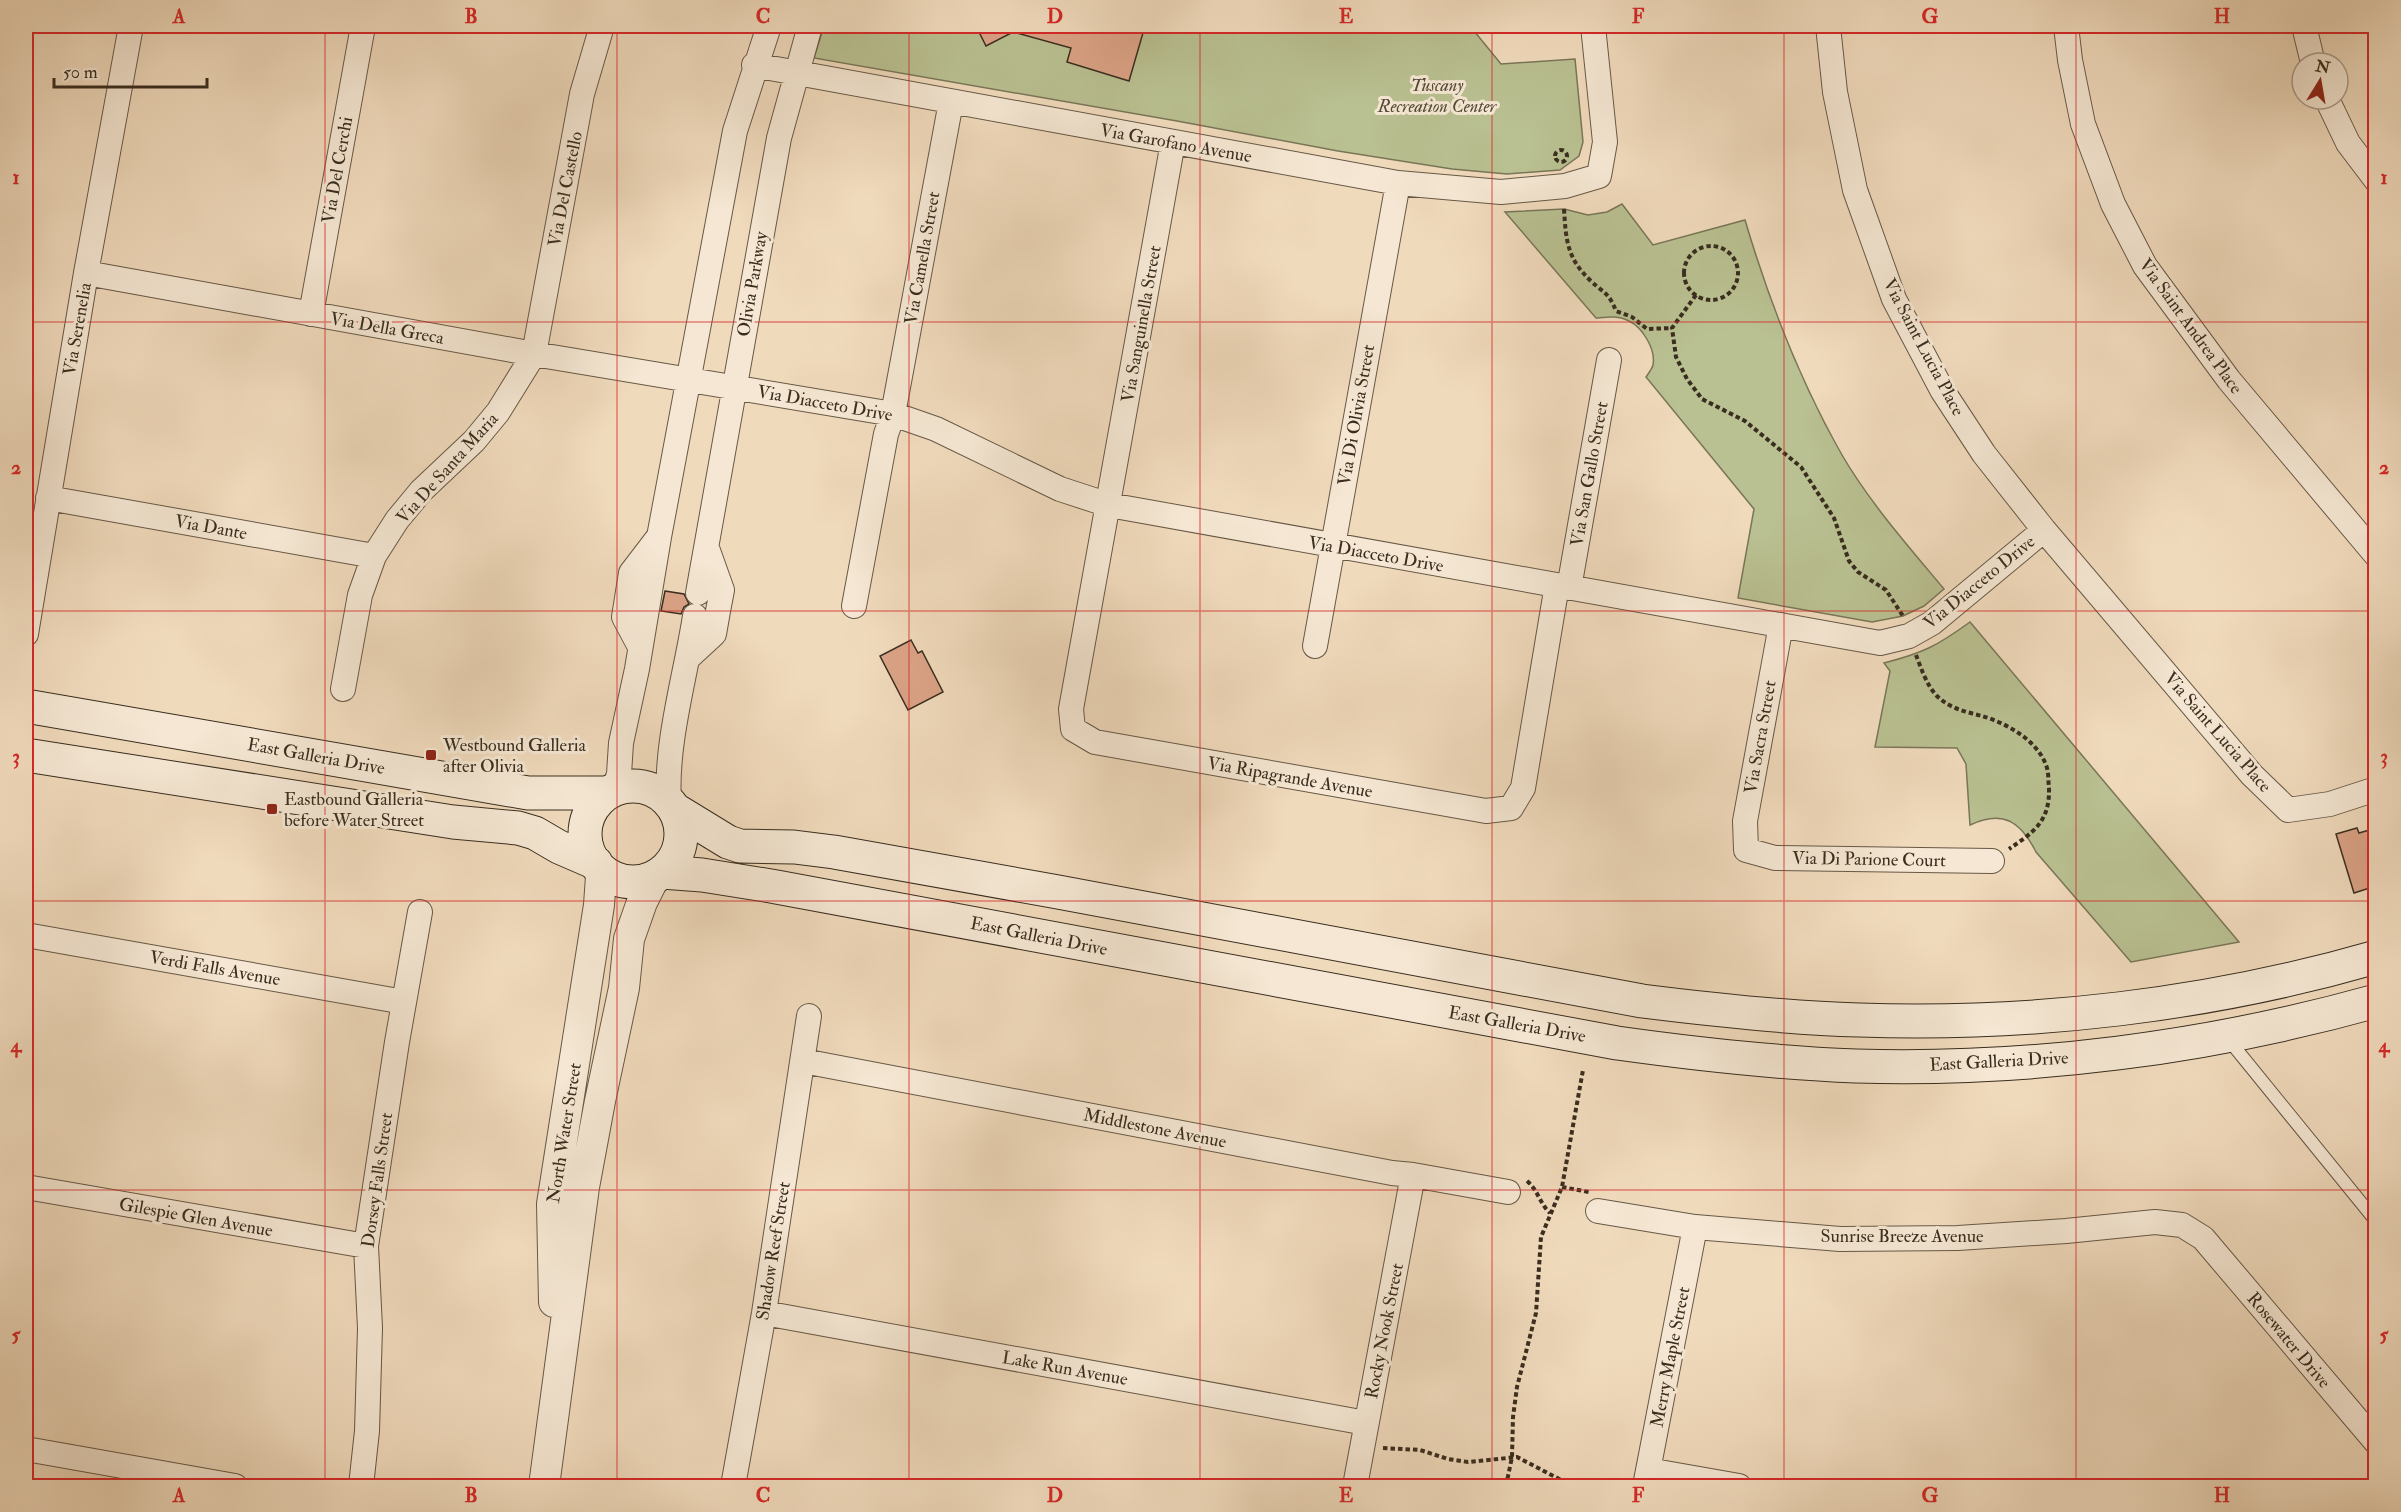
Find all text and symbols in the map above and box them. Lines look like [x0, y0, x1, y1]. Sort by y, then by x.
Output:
text: A [172, 4, 186, 29]
text: B [464, 4, 478, 29]
text: C [756, 4, 770, 29]
text: D [1047, 4, 1063, 29]
text: E [1339, 4, 1354, 29]
text: F [1632, 4, 1645, 29]
text: G [1922, 4, 1939, 29]
text: H [2214, 4, 2230, 29]
scale bar [54, 51, 207, 89]
north arrow [2290, 51, 2350, 111]
text: N [2313, 56, 2332, 79]
text: 50 m [63, 61, 98, 84]
park label: Tuscany Recreation Center [1377, 74, 1498, 118]
street label: Via Del Cerchi [317, 115, 358, 225]
street label: Via Garofano Avenue [1098, 119, 1254, 168]
street label: Via Del Castello [543, 129, 588, 249]
text: 1 [12, 165, 20, 190]
text: 1 [2380, 165, 2388, 190]
street label: Via Camella Street [899, 190, 946, 326]
street label: Olivia Parkway [732, 229, 773, 338]
street label: Via Sanguinella Street [1116, 244, 1167, 404]
street label: Via Saint Andrea Place [2134, 254, 2248, 399]
street label: Via Saint Lucia Place [1878, 274, 1970, 420]
street label: Via Serenelia [58, 280, 97, 377]
street label: Via Della Greca [328, 307, 446, 350]
street label: Via Di Olivia Street [1333, 343, 1380, 487]
street label: Via Diacceto Drive [755, 380, 895, 427]
street label: Via San Gallo Street [1565, 400, 1614, 548]
street label: Via De Santa Maria [391, 407, 504, 529]
text: 2 [11, 455, 21, 480]
text: 2 [2379, 455, 2389, 480]
street label: Via Dante [173, 510, 249, 545]
street label: Via Diacceto Drive [1919, 530, 2040, 634]
street label: Via Diacceto Drive [1306, 531, 1446, 578]
street label: Via Saint Lucia Place [2159, 667, 2277, 798]
street label: Via Sacra Street [1739, 679, 1782, 796]
street label: East Galleria Drive [245, 733, 387, 780]
place label: Westbound Galleria after Olivia [442, 734, 587, 778]
text: 3 [12, 744, 20, 769]
text: 3 [2380, 744, 2388, 769]
marker: Westbound Galleria after Olivia [424, 748, 438, 762]
street label: Via Ripagrande Avenue [1206, 752, 1375, 803]
place label: Eastbound Galleria before Water Street [284, 788, 424, 832]
marker: Eastbound Galleria before Water Street [265, 802, 279, 816]
street label: Via Di Parione Court [1792, 847, 1946, 872]
street label: East Galleria Drive [968, 912, 1110, 961]
street label: Verdi Falls Avenue [148, 946, 283, 991]
street label: East Galleria Drive [1446, 1001, 1588, 1048]
text: 4 [10, 1033, 23, 1058]
text: 4 [2378, 1033, 2391, 1058]
street label: East Galleria Drive [1929, 1046, 2070, 1077]
street label: North Water Street [542, 1061, 587, 1205]
street label: Middlestone Avenue [1081, 1103, 1229, 1154]
street label: Dorsey Falls Street [357, 1111, 398, 1249]
street label: Shadow Reef Street [751, 1180, 796, 1322]
street label: Gilespie Glen Avenue [117, 1193, 275, 1242]
street label: Sunrise Breeze Avenue [1820, 1225, 1984, 1248]
street label: Rocky Nook Street [1360, 1261, 1409, 1401]
street label: Merry Maple Street [1646, 1285, 1695, 1429]
street label: Rosewater Drive [2242, 1288, 2336, 1393]
text: 5 [12, 1322, 22, 1347]
text: 5 [2380, 1322, 2390, 1347]
street label: Lake Run Avenue [1000, 1346, 1130, 1391]
text: A [172, 1483, 186, 1508]
text: B [464, 1483, 478, 1508]
text: C [756, 1483, 770, 1508]
text: D [1047, 1483, 1063, 1508]
text: E [1339, 1483, 1354, 1508]
text: F [1632, 1483, 1645, 1508]
text: G [1922, 1483, 1939, 1508]
text: H [2214, 1483, 2230, 1508]

